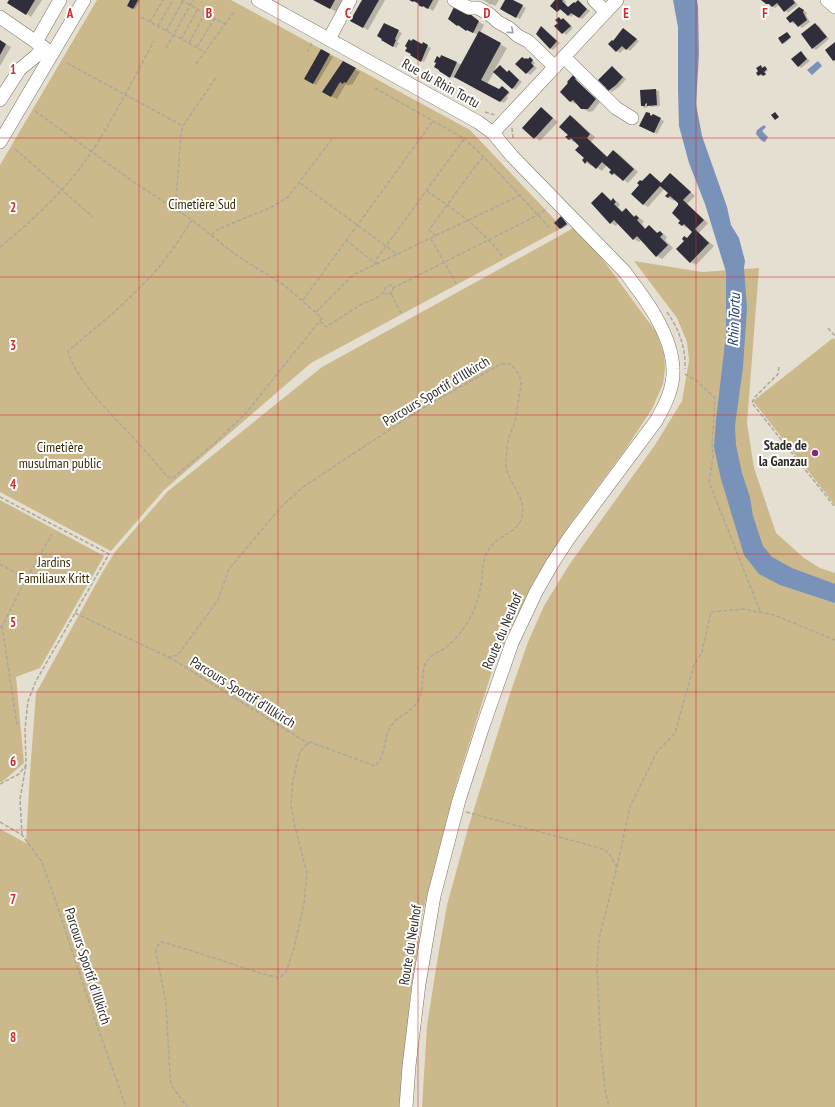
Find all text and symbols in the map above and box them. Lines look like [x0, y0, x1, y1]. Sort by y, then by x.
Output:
text: A [66, 5, 74, 22]
text: B [206, 5, 212, 22]
text: C [345, 5, 351, 22]
text: D [484, 5, 491, 22]
text: E [623, 5, 629, 22]
text: F [762, 5, 768, 22]
one-way arrow [507, 27, 514, 34]
street label: Rue du Rhin Tortu [399, 54, 483, 112]
text: 1 [10, 61, 16, 78]
park label: Cimetière Sud [168, 195, 236, 213]
text: 2 [10, 199, 16, 216]
water label: Rhin Tortu [723, 292, 744, 347]
text: 3 [10, 337, 16, 354]
street label: Parcours Sportif d'Illkirch [379, 352, 493, 430]
place label: Stade de la Ganzau [759, 436, 807, 470]
park label: Cimetière musulman public [19, 438, 101, 472]
marker: Stade de la Ganzau [810, 448, 820, 458]
text: 4 [10, 476, 17, 493]
park label: Jardins Familiaux Kritt [18, 553, 90, 587]
street label: Route du Neuhof [478, 590, 526, 672]
text: 5 [10, 614, 16, 631]
street label: Parcours Sportif d’Illkirch [187, 652, 299, 732]
text: 6 [10, 753, 16, 770]
text: 7 [10, 891, 16, 908]
street label: Route du Neuhof [395, 903, 425, 986]
street label: Parcours Sportif d'Illkirch [61, 906, 115, 1026]
text: 8 [10, 1029, 16, 1046]

